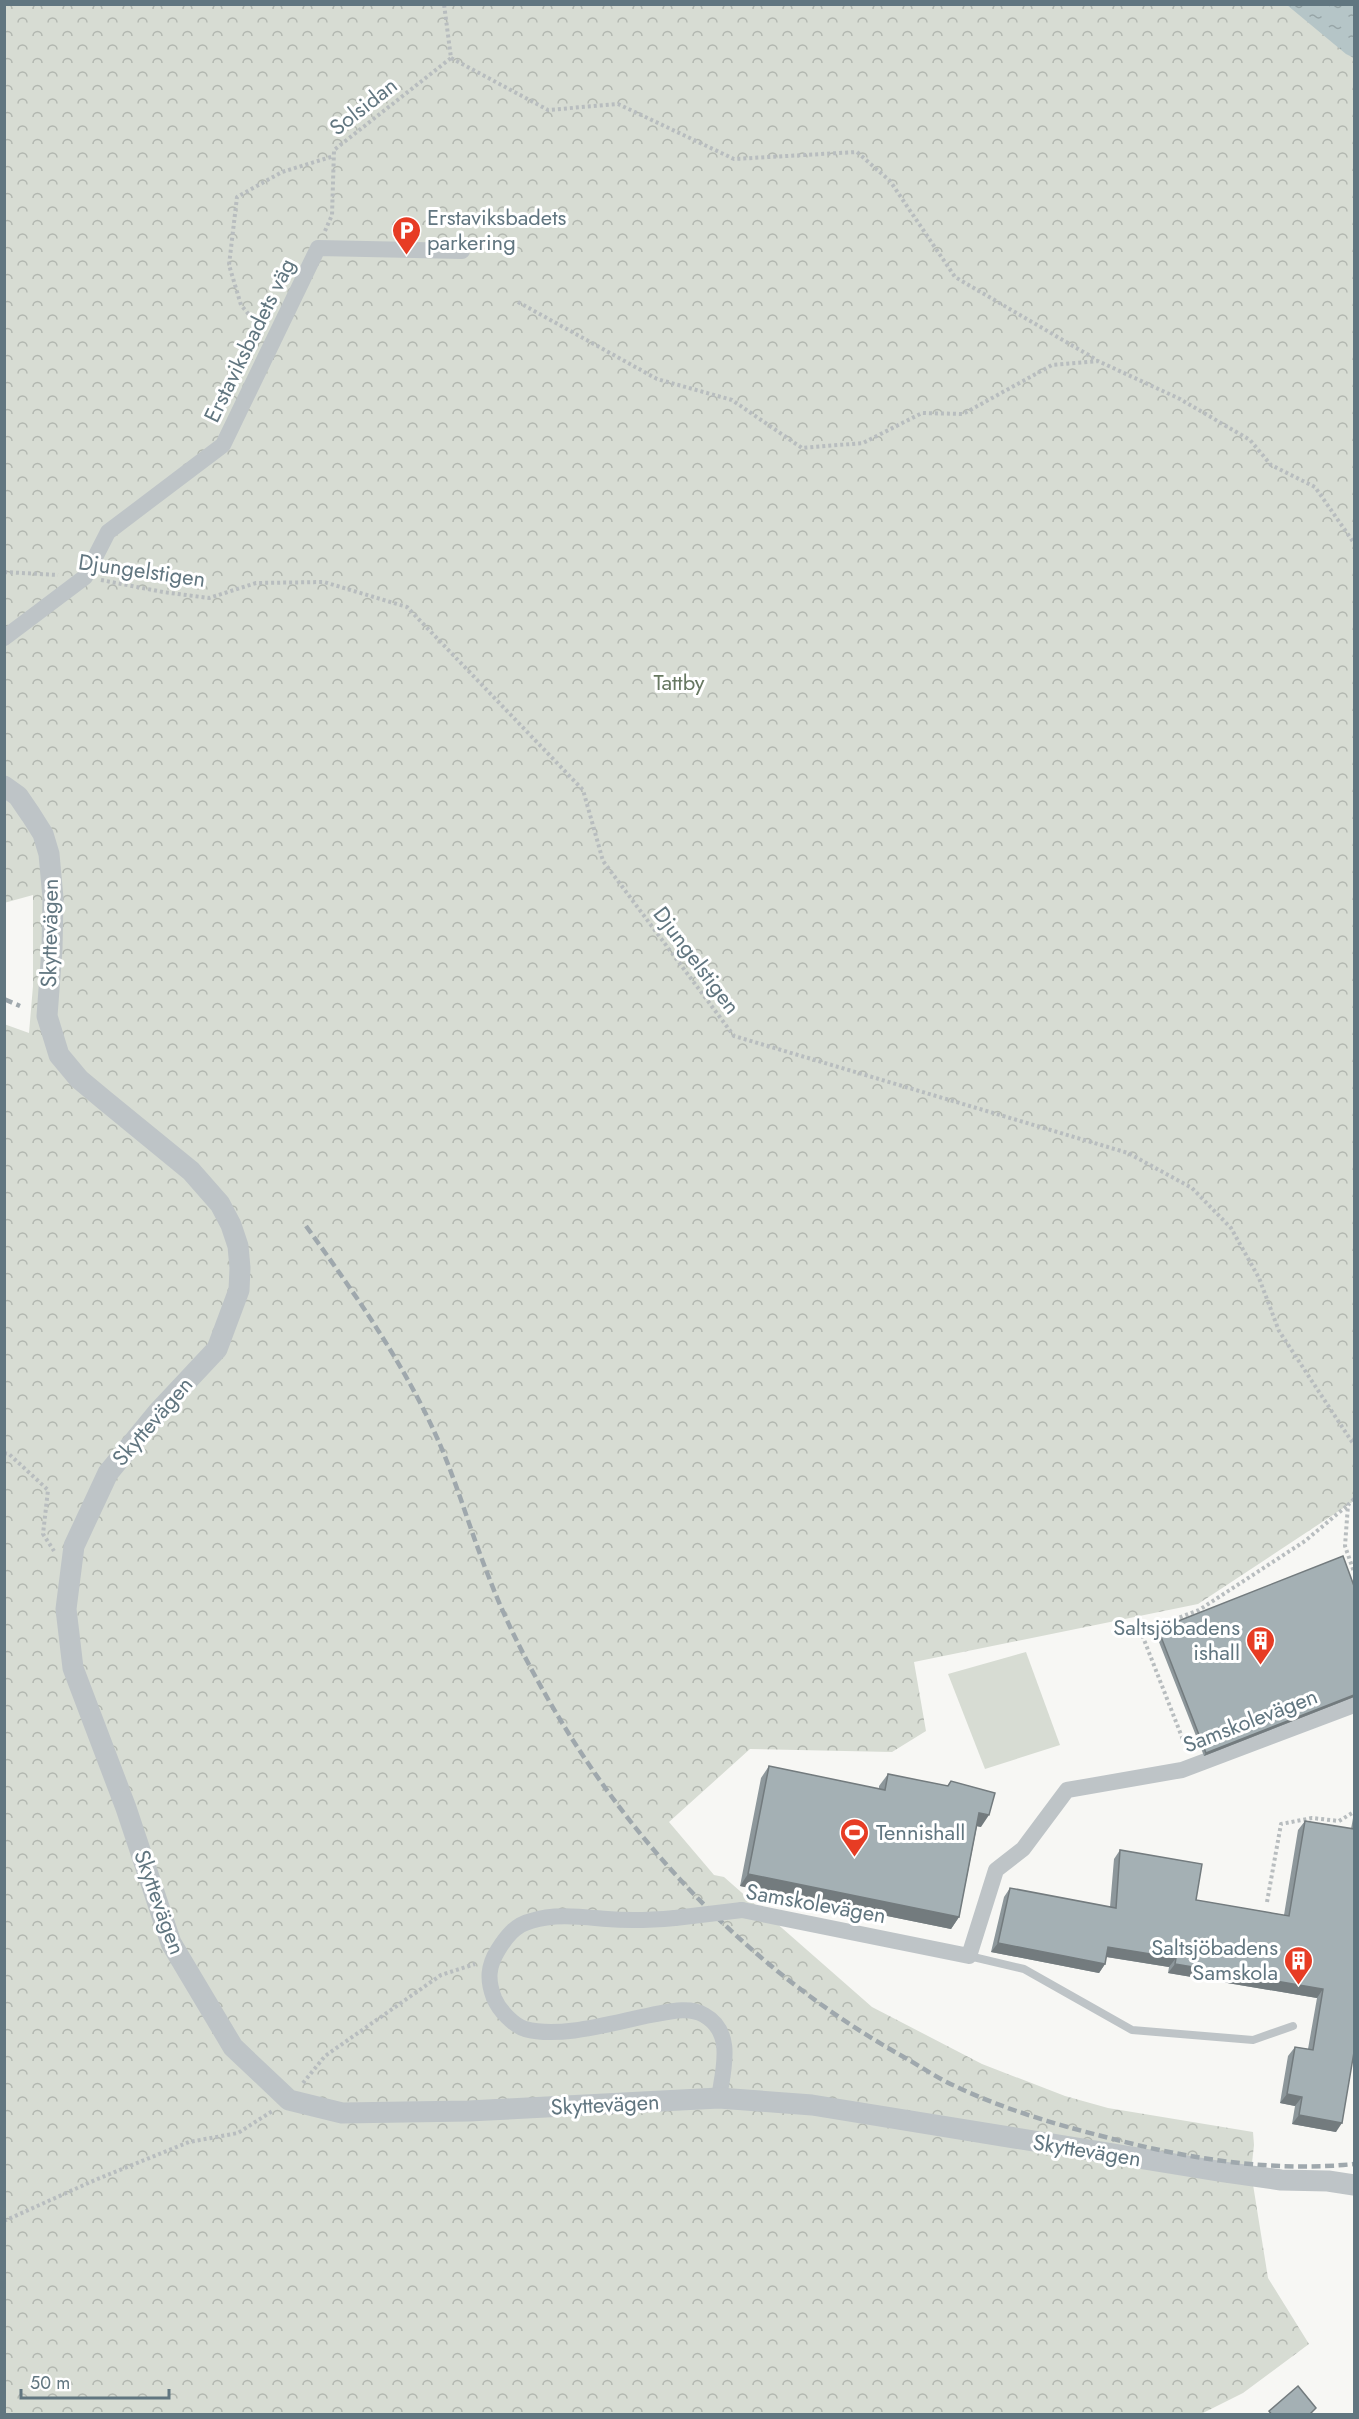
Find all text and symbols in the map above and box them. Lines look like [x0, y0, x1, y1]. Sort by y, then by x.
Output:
street label: Solsidan [322, 69, 404, 143]
place label: Erstaviksbadets parkering [427, 201, 566, 258]
parking icon: Erstaviksbadets parkering [390, 214, 422, 256]
street label: Erstaviksbadets väg [195, 253, 303, 427]
street label: Djungelstigen [77, 545, 207, 595]
park label: Tattby [653, 666, 705, 698]
street label: Skyttevägen [32, 878, 66, 988]
street label: Djungelstigen [646, 899, 748, 1021]
street label: Skyttevägen [104, 1369, 200, 1473]
place label: Saltsjöbadens ishall [1113, 1611, 1240, 1668]
building icon: Saltsjöbadens ishall [1245, 1624, 1277, 1666]
street label: Samskolevägen [1178, 1680, 1322, 1760]
sports icon: Tennishall [839, 1816, 871, 1858]
place label: Tennishall [876, 1816, 965, 1848]
street label: Skyttevägen [126, 1845, 194, 1959]
street label: Samskolevägen [743, 1875, 889, 1931]
place label: Saltsjöbadens Samskola [1151, 1931, 1278, 1988]
building icon: Saltsjöbadens Samskola [1283, 1944, 1315, 1986]
street label: Skyttevägen [550, 2085, 660, 2123]
street label: Skyttevägen [1031, 2126, 1143, 2174]
scale bar [21, 2362, 170, 2400]
text: 50 m [30, 2370, 70, 2396]

